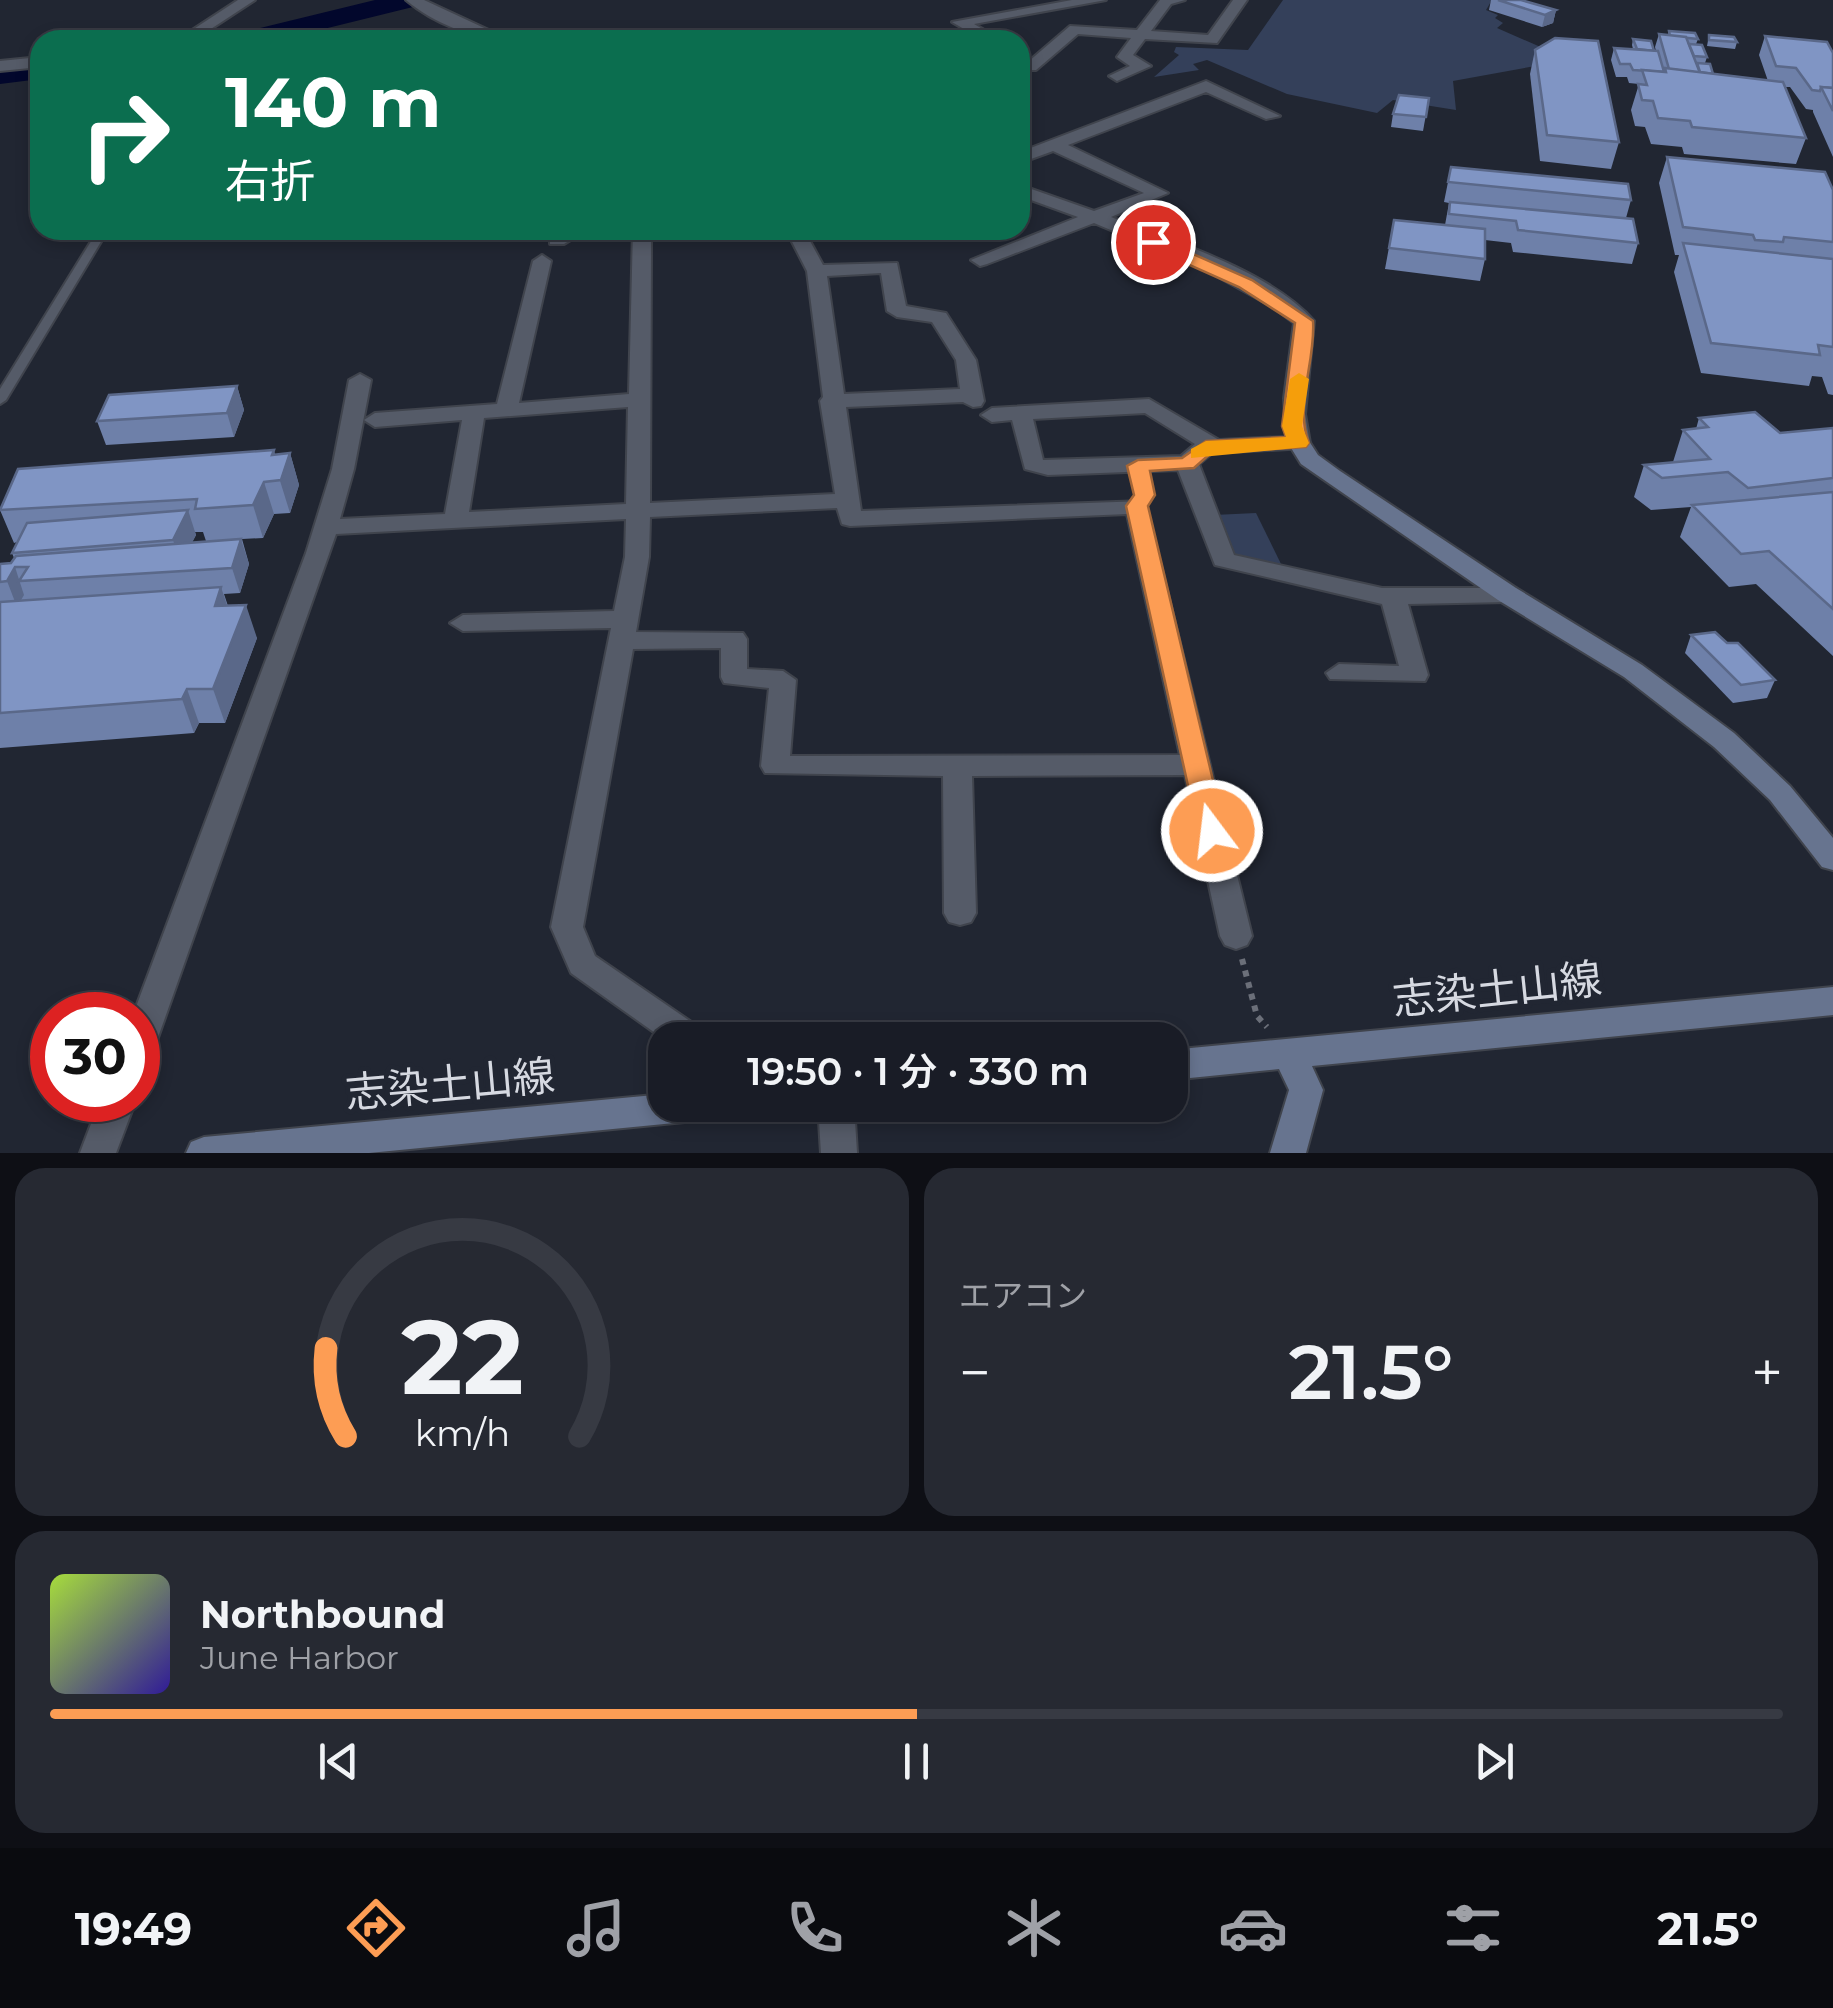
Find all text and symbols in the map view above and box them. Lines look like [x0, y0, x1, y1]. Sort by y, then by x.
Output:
text: 140 m [225, 59, 441, 145]
icon: right [60, 70, 190, 200]
text: 右折 [225, 153, 315, 208]
pin [1111, 200, 1196, 285]
icon: arrive [1126, 215, 1181, 270]
position arrow [1160, 779, 1264, 883]
street label: 志染土山線 [1390, 952, 1604, 1026]
speed limit sign: 30 [30, 992, 160, 1122]
text: 19:50 · 1 分 · 330 m [747, 1048, 1089, 1095]
street label: 志染土山線 [343, 1049, 557, 1119]
text: エアコン [959, 1276, 1087, 1315]
text: 22 [401, 1293, 523, 1420]
text: 21.5° [1288, 1326, 1454, 1418]
text: − [959, 1339, 991, 1406]
text: + [1751, 1339, 1783, 1406]
text: km/h [414, 1411, 510, 1455]
text: Northbound [200, 1591, 445, 1638]
text: June Harbor [200, 1638, 399, 1677]
icon: previous [311, 1734, 366, 1789]
icon: pause [889, 1734, 944, 1789]
icon: next [1467, 1734, 1522, 1789]
icon: directions [341, 1893, 411, 1963]
icon: music [561, 1893, 631, 1963]
icon: phone [780, 1893, 850, 1963]
icon: climate [999, 1893, 1069, 1963]
icon: car [1218, 1893, 1288, 1963]
icon: filters [1438, 1893, 1508, 1963]
text: 19:49 [75, 1901, 192, 1956]
text: 21.5° [1657, 1901, 1758, 1956]

